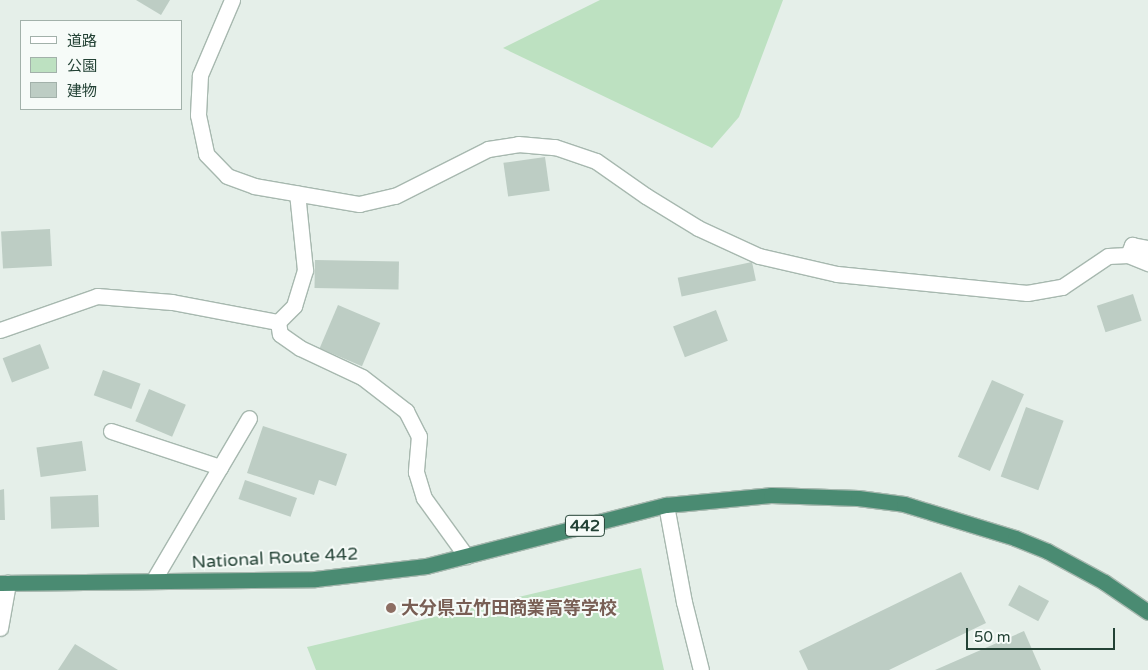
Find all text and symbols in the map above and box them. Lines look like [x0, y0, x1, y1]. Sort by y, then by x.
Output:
legend [20, 20, 182, 110]
text: 道路 [67, 32, 97, 50]
text: 公園 [67, 57, 97, 75]
text: 建物 [67, 82, 97, 100]
road number: 442 [564, 512, 606, 540]
street label: National Route 442 [191, 543, 359, 573]
place label: 大分県立竹田商業高等学校 [401, 597, 617, 619]
marker: 大分県立竹田商業高等学校 [385, 602, 397, 614]
scale bar [968, 618, 1117, 650]
text: 50 m [974, 628, 1011, 646]

